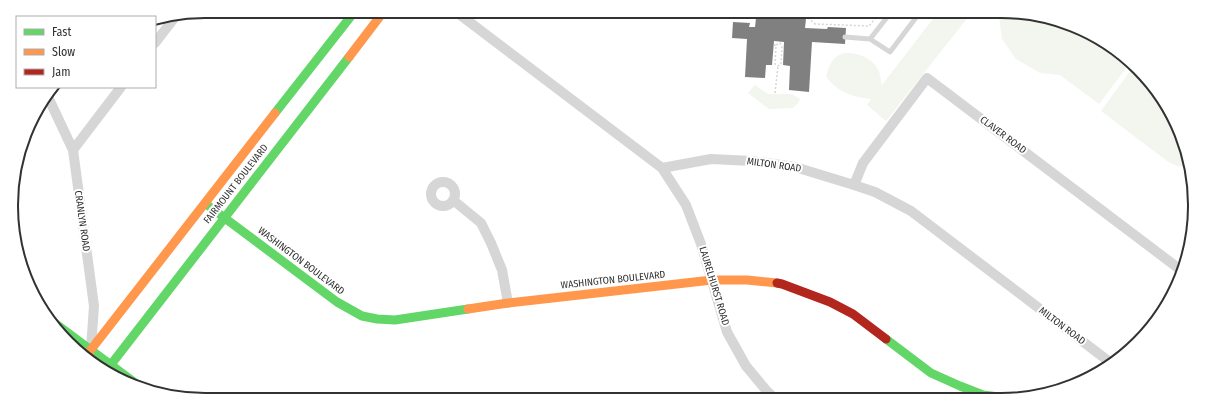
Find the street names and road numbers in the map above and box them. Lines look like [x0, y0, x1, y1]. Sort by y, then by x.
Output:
street label: CLAVER ROAD [977, 114, 1029, 156]
street label: FAIRMOUNT BOULEVARD [201, 142, 271, 226]
street label: MILTON ROAD [746, 155, 802, 175]
street label: CRANLYN ROAD [72, 190, 92, 252]
street label: WASHINGTON BOULEVARD [255, 225, 347, 298]
street label: LAURELHURST ROAD [696, 245, 732, 327]
street label: WASHINGTON BOULEVARD [560, 269, 666, 291]
street label: MILTON ROAD [1036, 305, 1088, 347]

